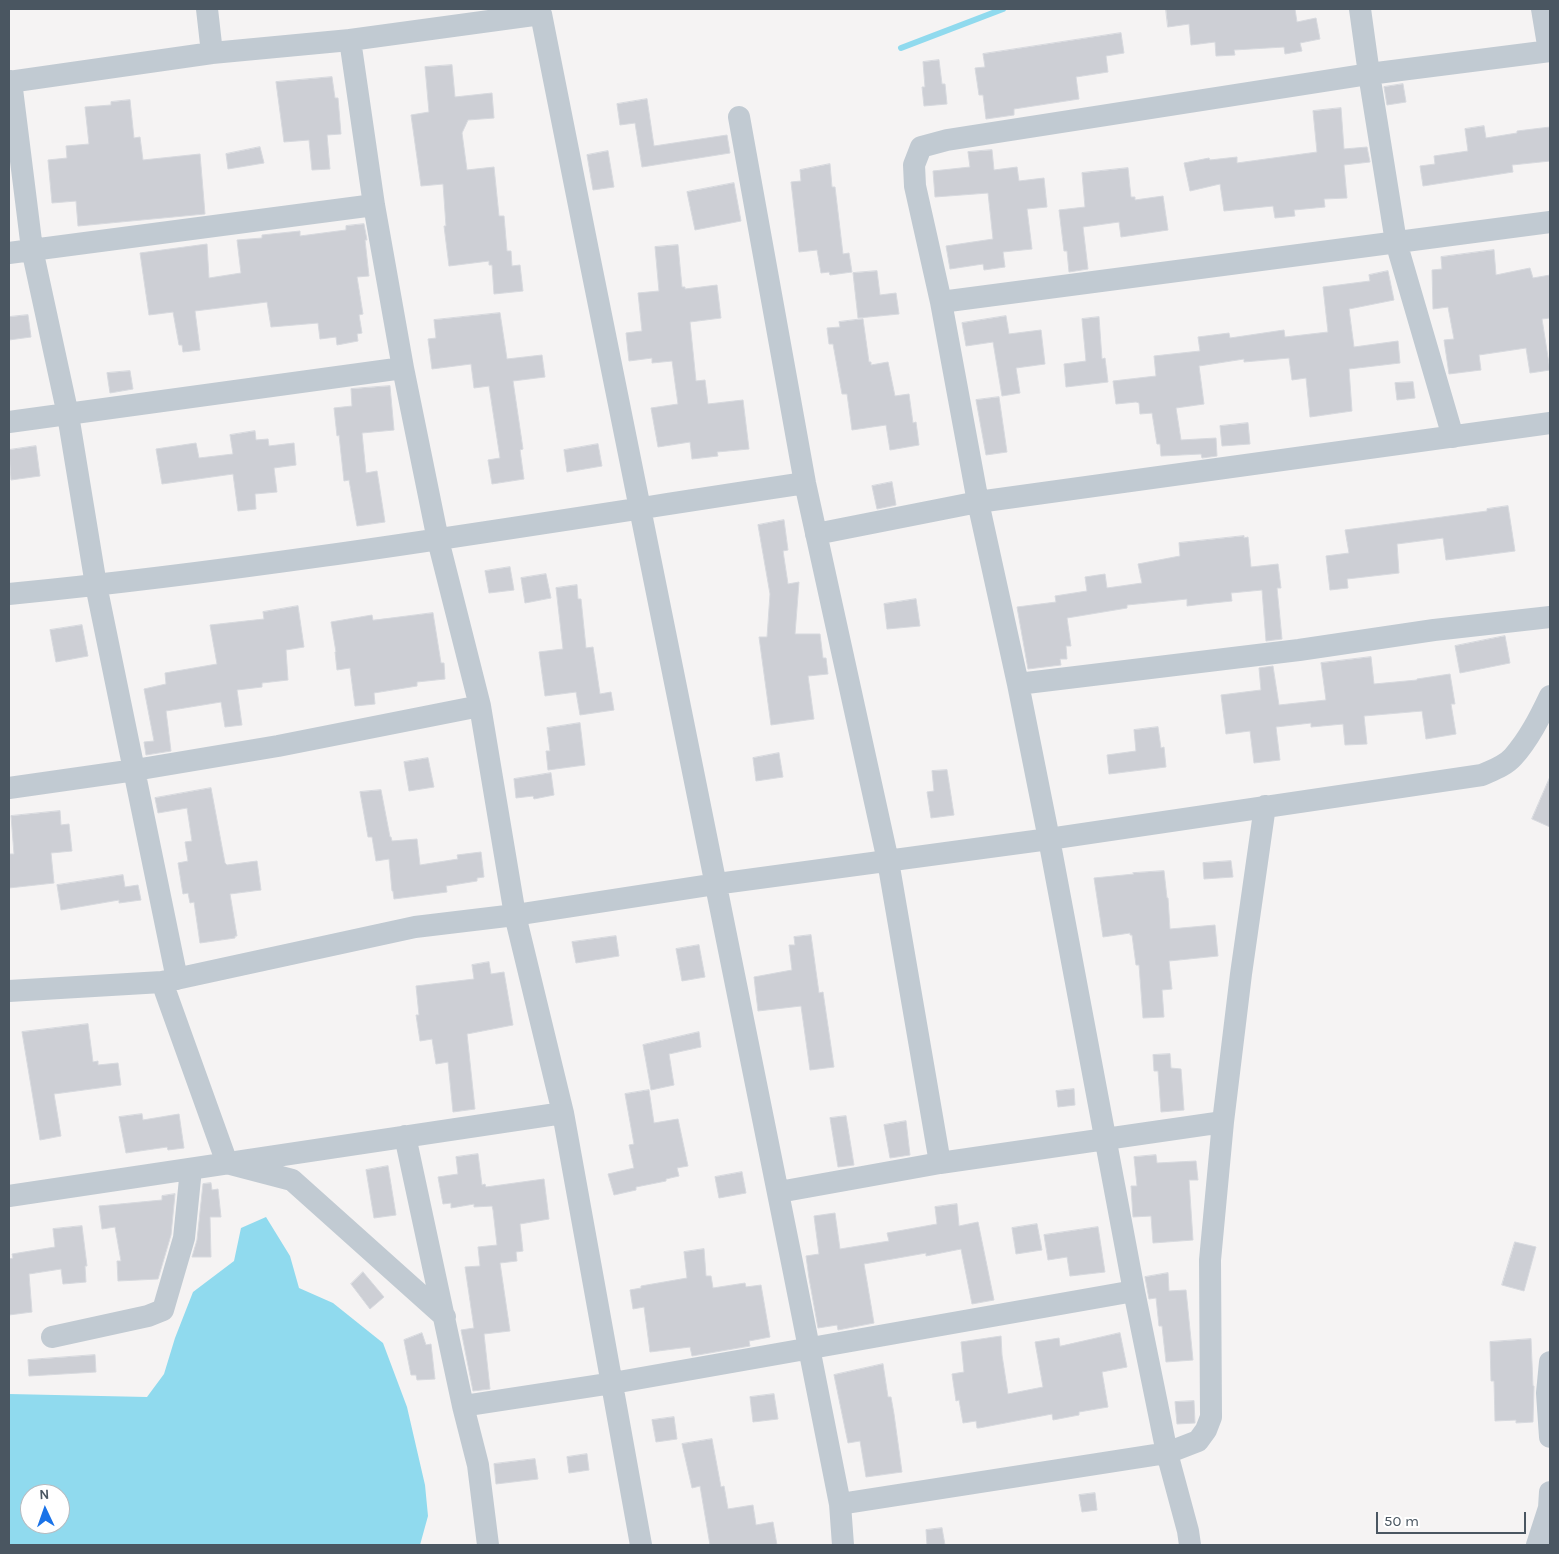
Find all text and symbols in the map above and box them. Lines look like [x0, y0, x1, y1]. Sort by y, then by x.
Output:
north arrow [20, 1484, 70, 1534]
text: N [39, 1486, 50, 1503]
scale bar [1379, 1502, 1529, 1534]
text: 50 m [1384, 1512, 1419, 1530]

